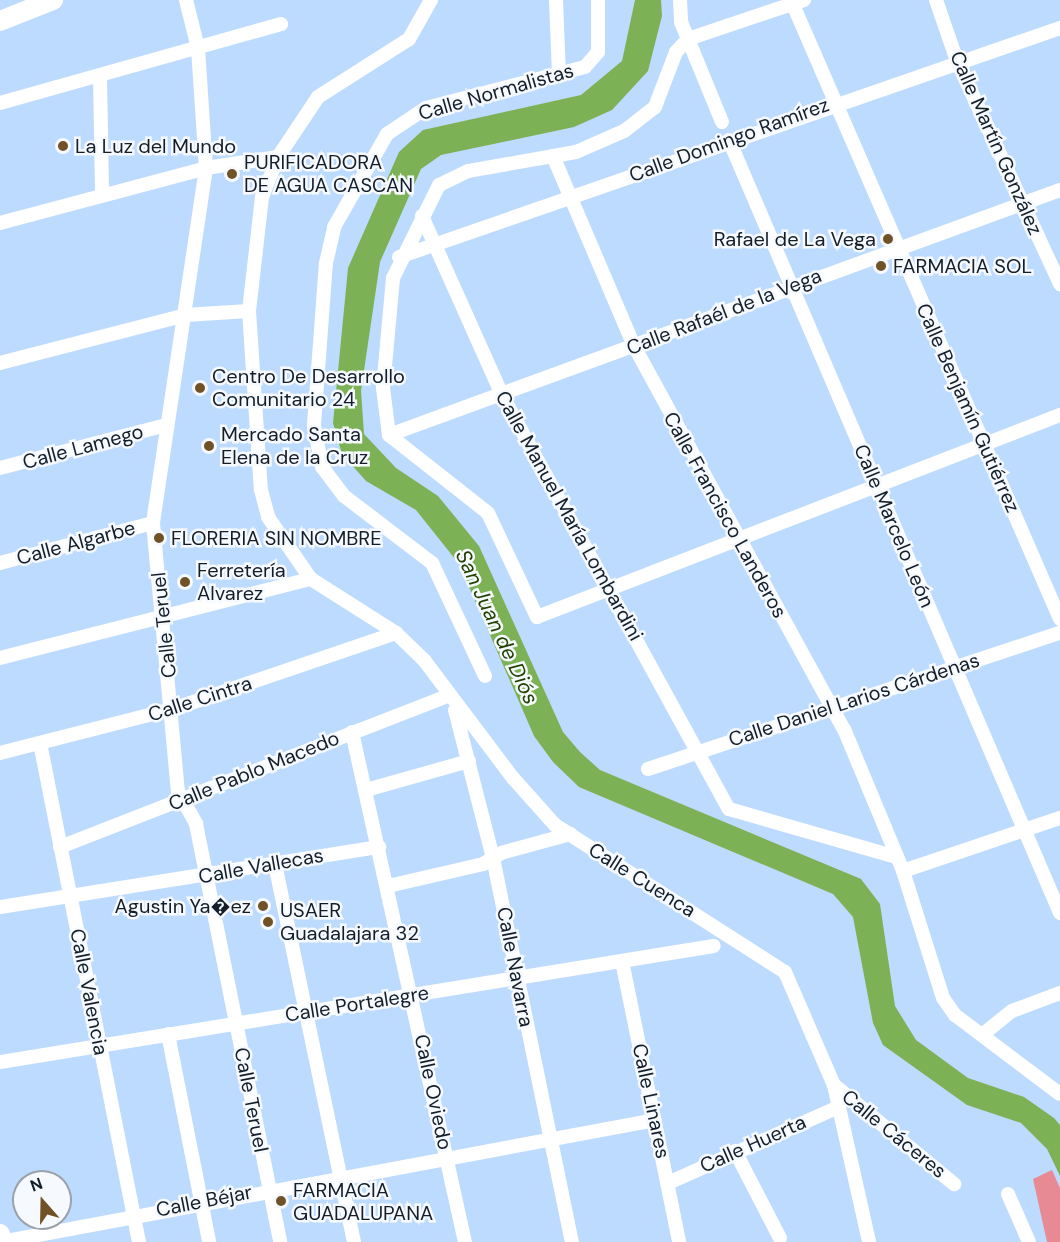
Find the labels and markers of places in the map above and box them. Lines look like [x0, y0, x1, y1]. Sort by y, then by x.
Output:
place label: La Luz del Mundo [75, 134, 236, 158]
marker: La Luz del Mundo [56, 139, 70, 153]
place label: PURIFICADORA DE AGUA CASCAN [244, 150, 413, 197]
marker: PURIFICADORA DE AGUA CASCAN [225, 167, 239, 181]
place label: Rafael de La Vega [714, 227, 876, 251]
marker: Rafael de La Vega [881, 232, 895, 246]
place label: FARMACIA SOL [893, 254, 1032, 278]
marker: FARMACIA SOL [874, 259, 888, 273]
place label: Centro De Desarrollo Comunitario 24 [212, 365, 405, 412]
marker: Centro De Desarrollo Comunitario 24 [193, 381, 207, 395]
place label: Mercado Santa Elena de la Cruz [221, 422, 368, 469]
marker: Mercado Santa Elena de la Cruz [202, 439, 216, 453]
place label: FLORERIA SIN NOMBRE [171, 526, 382, 550]
marker: FLORERIA SIN NOMBRE [152, 531, 166, 545]
place label: Ferretería Alvarez [197, 558, 286, 605]
marker: Ferretería Alvarez [178, 575, 192, 589]
place label: Agustin Ya�ez [115, 894, 251, 918]
place label: USAER Guadalajara 32 [280, 898, 419, 945]
marker: Agustin Ya�ez [256, 899, 270, 913]
marker: USAER Guadalajara 32 [261, 915, 275, 929]
place label: FARMACIA GUADALUPANA [293, 1178, 433, 1225]
marker: FARMACIA GUADALUPANA [274, 1194, 288, 1208]

